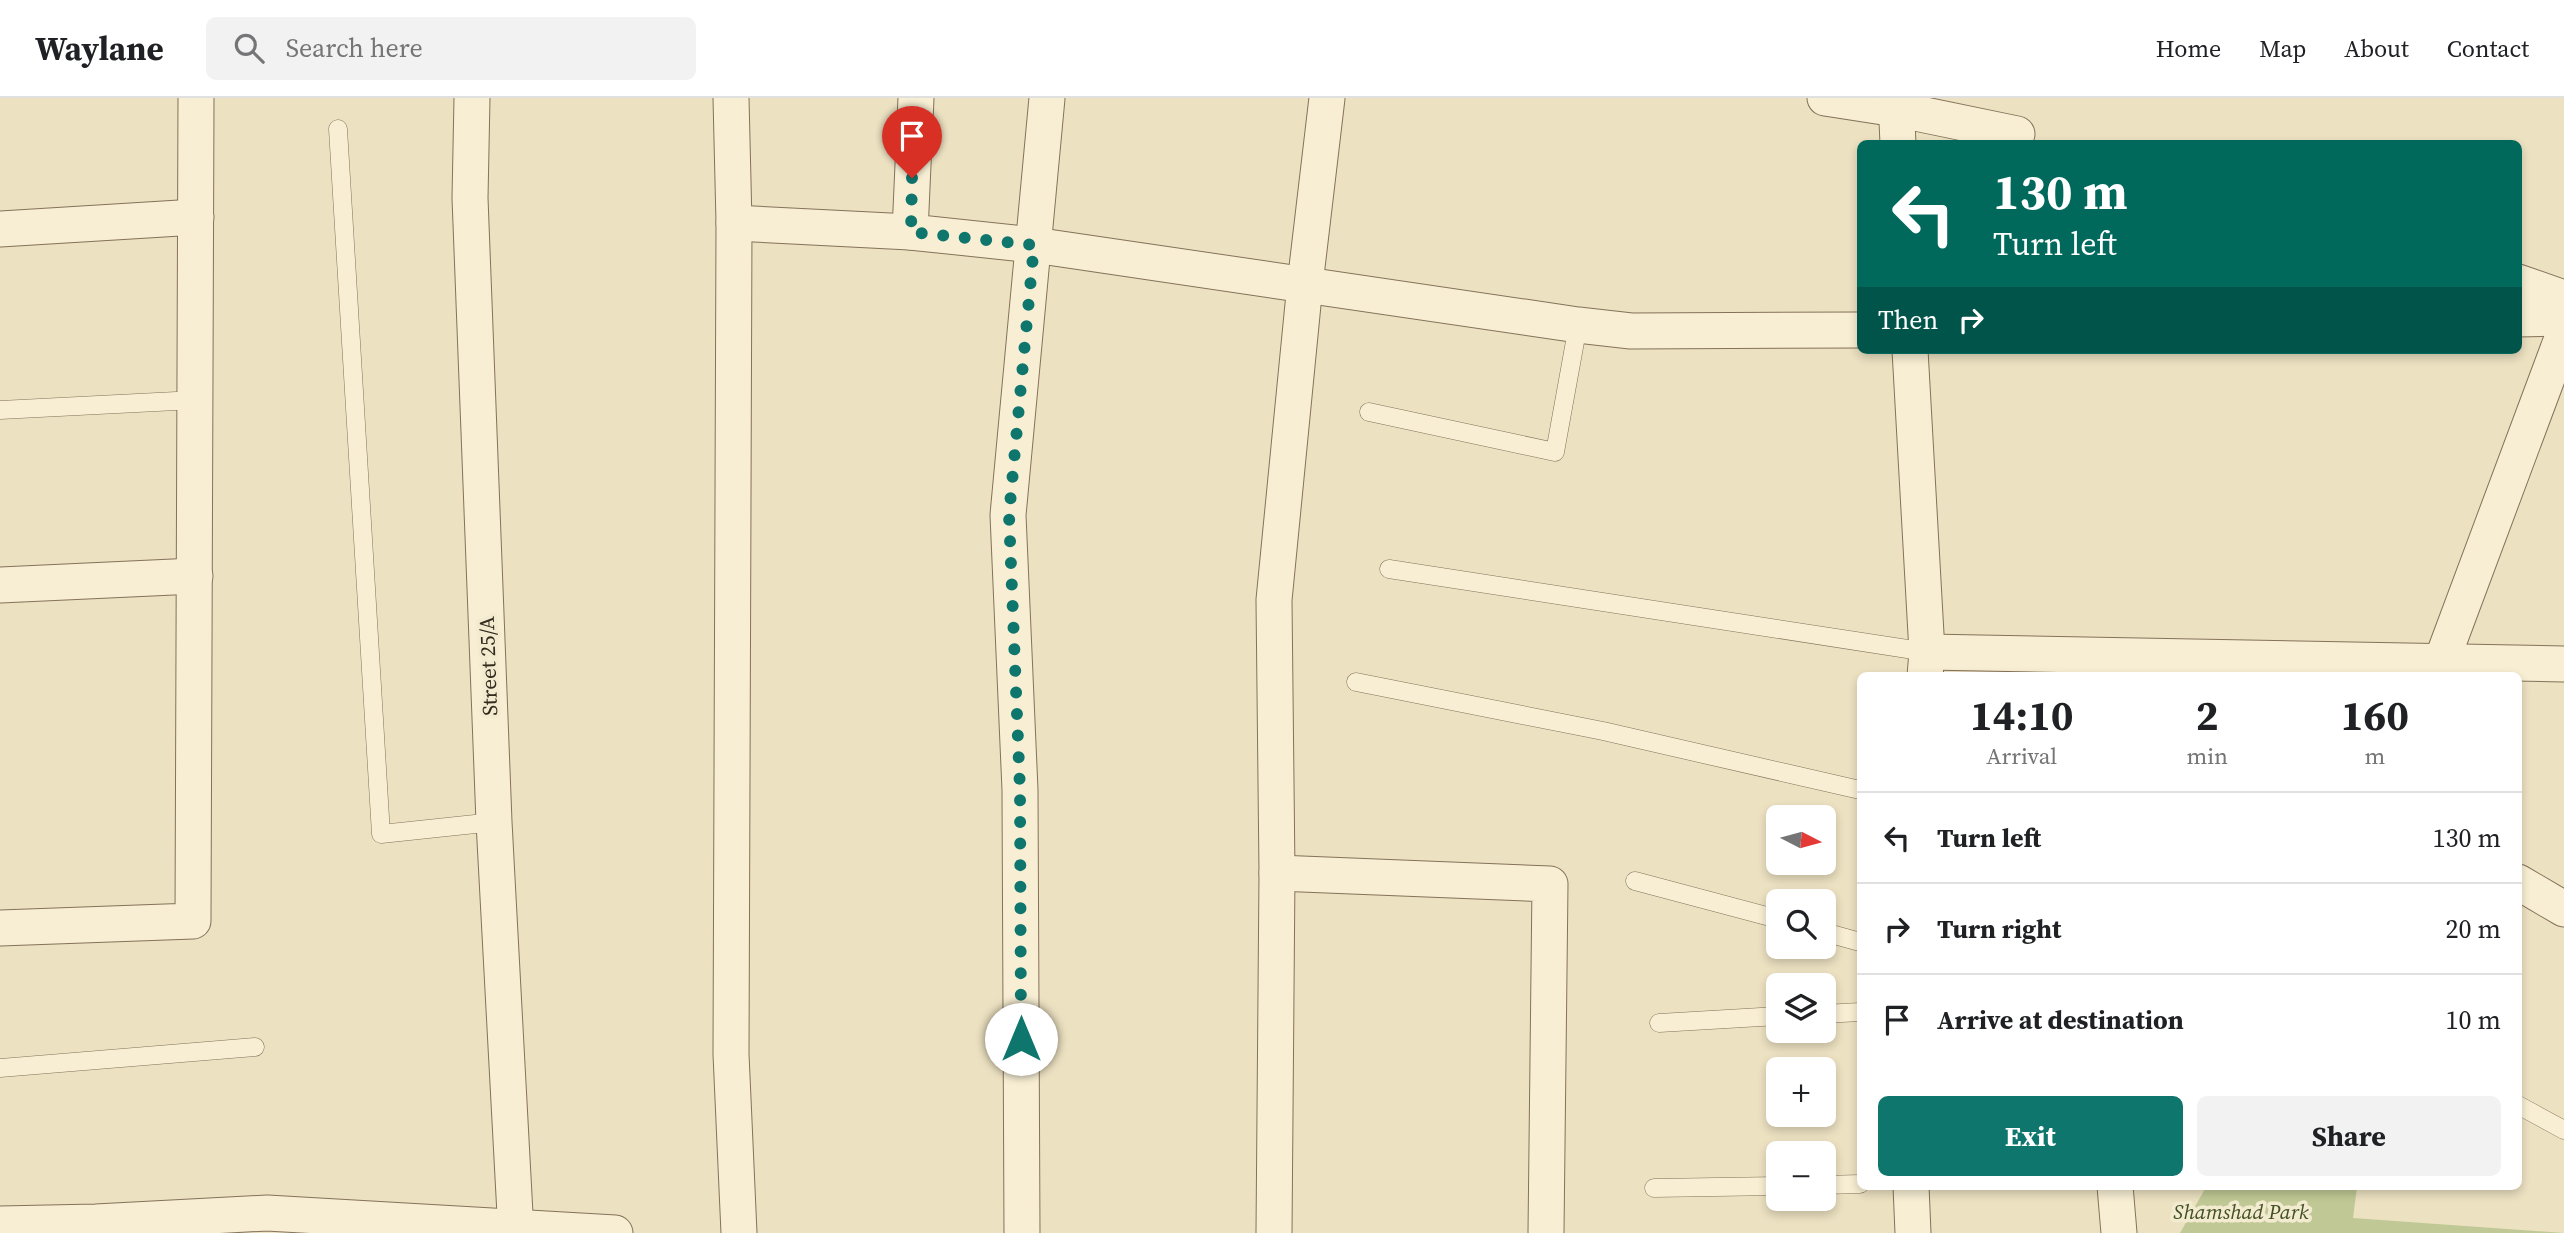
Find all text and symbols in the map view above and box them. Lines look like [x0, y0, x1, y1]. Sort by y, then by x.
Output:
search box [206, 17, 696, 80]
text: Waylane [35, 26, 164, 71]
icon: search [230, 29, 268, 67]
text: Search here [286, 30, 423, 66]
text: Home [2156, 32, 2221, 65]
text: Map [2259, 32, 2306, 65]
text: About [2344, 32, 2409, 65]
text: Contact [2447, 32, 2529, 65]
pin [882, 106, 942, 178]
icon: arrive [893, 117, 931, 155]
text: 130 m [1993, 158, 2128, 225]
icon: left [1878, 168, 1969, 259]
text: Turn left [1993, 222, 2117, 266]
icon: right [1952, 301, 1990, 339]
text: Then [1878, 302, 1938, 338]
street label: Street 25/A [472, 616, 504, 716]
text: 14:10 [1970, 686, 2074, 744]
text: 2 [2196, 686, 2219, 744]
text: 160 [2341, 686, 2409, 744]
text: Arrival [1986, 740, 2057, 772]
text: min [2186, 740, 2228, 772]
text: m [2365, 740, 2385, 772]
north arrow [1766, 805, 1836, 875]
map controls [1766, 805, 1836, 1211]
icon: left [1878, 819, 1916, 857]
text: Turn left [1937, 820, 2041, 856]
text: 130 m [2433, 820, 2501, 856]
button: search [1766, 889, 1836, 959]
icon: right [1878, 910, 1916, 948]
text: Turn right [1937, 911, 2061, 947]
text: 20 m [2446, 911, 2501, 947]
button: layers [1766, 973, 1836, 1043]
icon: arrive [1878, 1001, 1916, 1039]
position arrow [984, 1002, 1058, 1076]
text: Arrive at destination [1937, 1002, 2184, 1038]
text: 10 m [2446, 1002, 2501, 1038]
button: + [1766, 1057, 1836, 1127]
button: Exit [1878, 1096, 2183, 1176]
button: Share [2197, 1096, 2501, 1176]
button: − [1766, 1141, 1836, 1211]
park label: Shamshad Park [2173, 1197, 2309, 1226]

